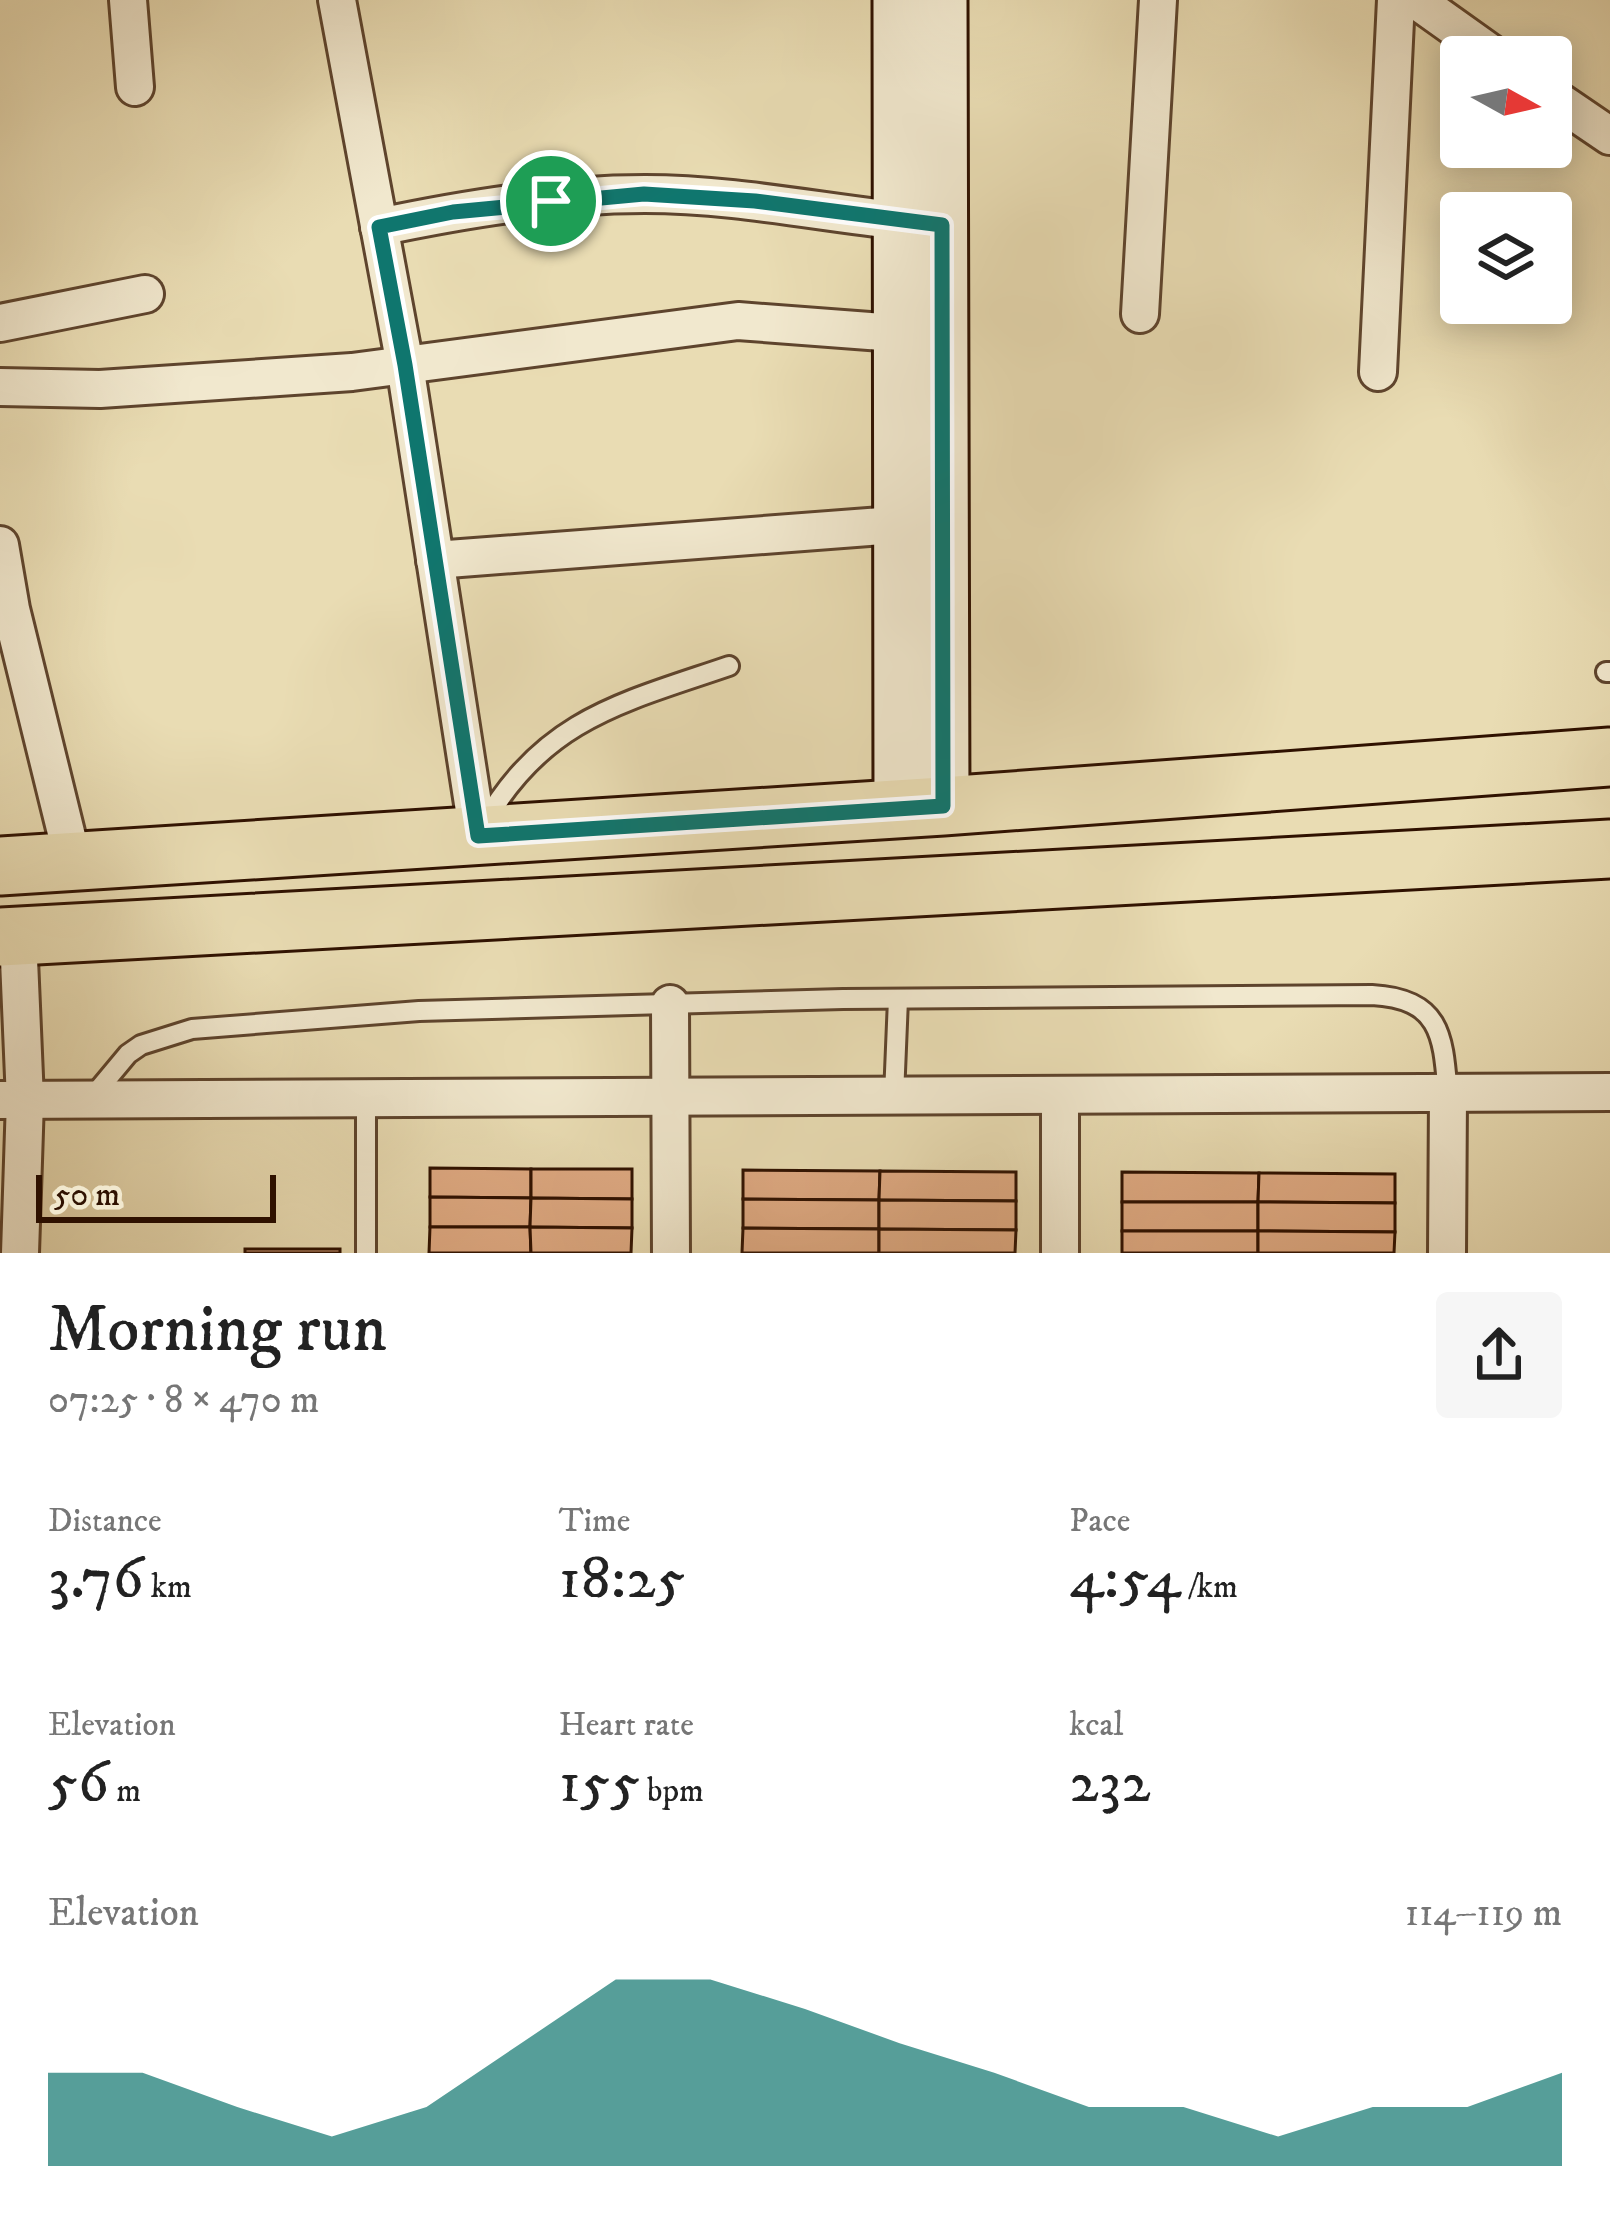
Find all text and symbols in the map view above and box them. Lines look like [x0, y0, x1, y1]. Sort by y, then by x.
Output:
north arrow [1440, 36, 1572, 168]
map controls [1440, 36, 1572, 324]
pin [500, 150, 602, 252]
icon: arrive [518, 168, 584, 234]
button: layers [1440, 192, 1572, 324]
scale bar [36, 1169, 276, 1222]
text: 50 m [54, 1175, 120, 1216]
text: Morning run [48, 1290, 387, 1372]
button: share [1436, 1292, 1562, 1418]
text: 07:25 · 8 × 470 m [48, 1376, 319, 1425]
text: Distance [48, 1501, 162, 1542]
text: Time [559, 1501, 630, 1542]
text: Pace [1069, 1501, 1130, 1542]
text: 3.76 [48, 1542, 144, 1617]
text: 18:25 [559, 1542, 685, 1617]
text: 4:54 [1069, 1542, 1181, 1617]
text: km [144, 1567, 192, 1608]
text: /km [1181, 1567, 1238, 1608]
text: Elevation [48, 1705, 176, 1746]
text: Heart rate [559, 1705, 694, 1746]
text: kcal [1069, 1705, 1124, 1746]
text: 56 [48, 1746, 109, 1821]
text: 155 [559, 1746, 640, 1821]
text: 232 [1069, 1746, 1151, 1821]
text: m [109, 1771, 141, 1812]
text: bpm [640, 1771, 704, 1812]
text: Elevation [48, 1889, 199, 1938]
text: 114–119 m [1405, 1889, 1562, 1938]

